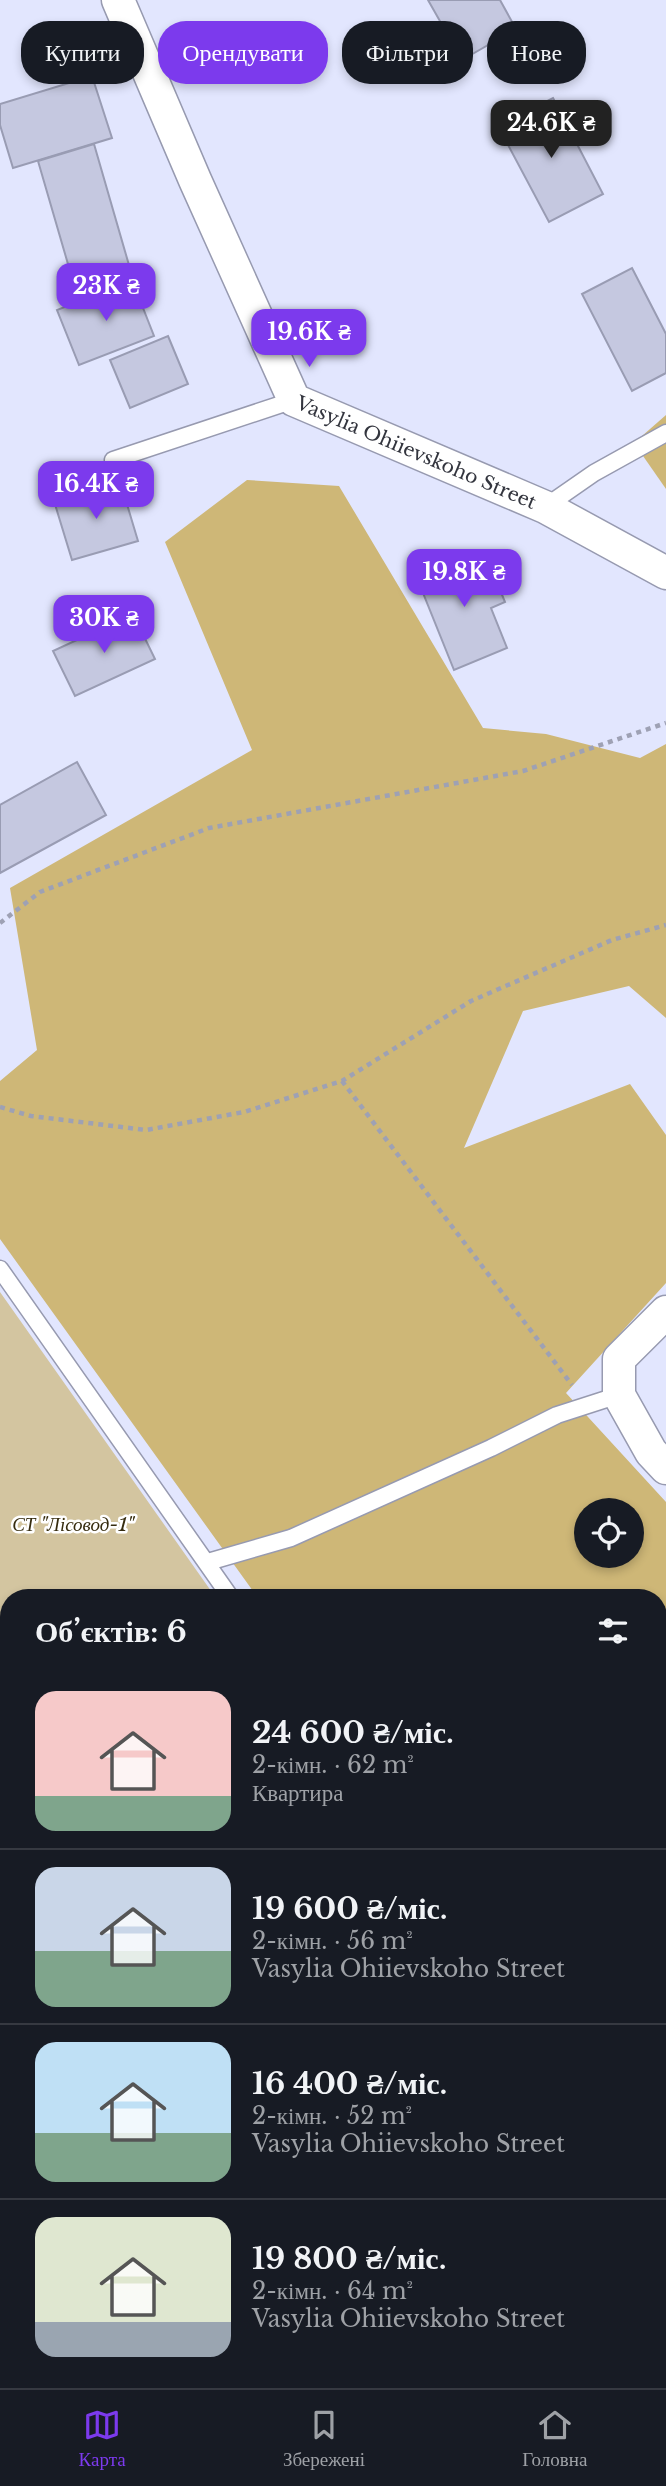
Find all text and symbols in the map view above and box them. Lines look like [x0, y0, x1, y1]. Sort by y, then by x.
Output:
chip: Купити [21, 21, 144, 84]
chip: Орендувати [158, 21, 328, 84]
chip: Фільтри [342, 21, 473, 84]
chip: Нове [487, 21, 586, 84]
pin: 24.6K ₴ [486, 100, 616, 160]
text: 24.6K ₴ [507, 109, 595, 137]
pin: 23K ₴ [57, 264, 155, 323]
text: 23K ₴ [73, 272, 139, 300]
pin: 19.6K ₴ [244, 310, 374, 369]
text: 19.6K ₴ [267, 318, 351, 346]
street label: Vasylia Ohiievskoho Street [292, 390, 541, 514]
pin: 16.4K ₴ [31, 462, 161, 521]
text: 16.4K ₴ [54, 470, 138, 498]
pin: 19.8K ₴ [399, 550, 529, 609]
text: 19.8K ₴ [423, 558, 505, 586]
pin: 30K ₴ [55, 596, 153, 655]
text: 30K ₴ [69, 604, 139, 632]
map controls [574, 1498, 644, 1568]
button: locate [574, 1498, 644, 1568]
park label: СТ "Лісовод-1" [12, 1513, 136, 1536]
icon: filters [594, 1612, 632, 1650]
text: Об’єктів: 6 [35, 1613, 187, 1650]
text: 24 600 ₴/міс. [252, 1714, 454, 1751]
icon: home [91, 1719, 175, 1803]
text: 2-кімн. · 62 m² [252, 1751, 414, 1779]
text: Квартира [252, 1779, 343, 1807]
text: 19 600 ₴/міс. [252, 1890, 448, 1927]
icon: home [91, 1895, 175, 1979]
text: 2-кімн. · 56 m² [252, 1927, 413, 1955]
text: Vasylia Ohiievskoho Street [252, 1955, 565, 1983]
text: 16 400 ₴/міс. [252, 2065, 447, 2102]
icon: home [91, 2070, 175, 2154]
text: 2-кімн. · 52 m² [252, 2102, 412, 2130]
text: Vasylia Ohiievskoho Street [252, 2130, 565, 2158]
text: 19 800 ₴/міс. [252, 2240, 447, 2277]
icon: home [91, 2245, 175, 2329]
text: 2-кімн. · 64 m² [252, 2277, 413, 2305]
text: Vasylia Ohiievskoho Street [252, 2305, 565, 2333]
tab: Карта [79, 2406, 126, 2471]
tab: Збережені [283, 2406, 365, 2471]
tab: Головна [522, 2406, 587, 2471]

